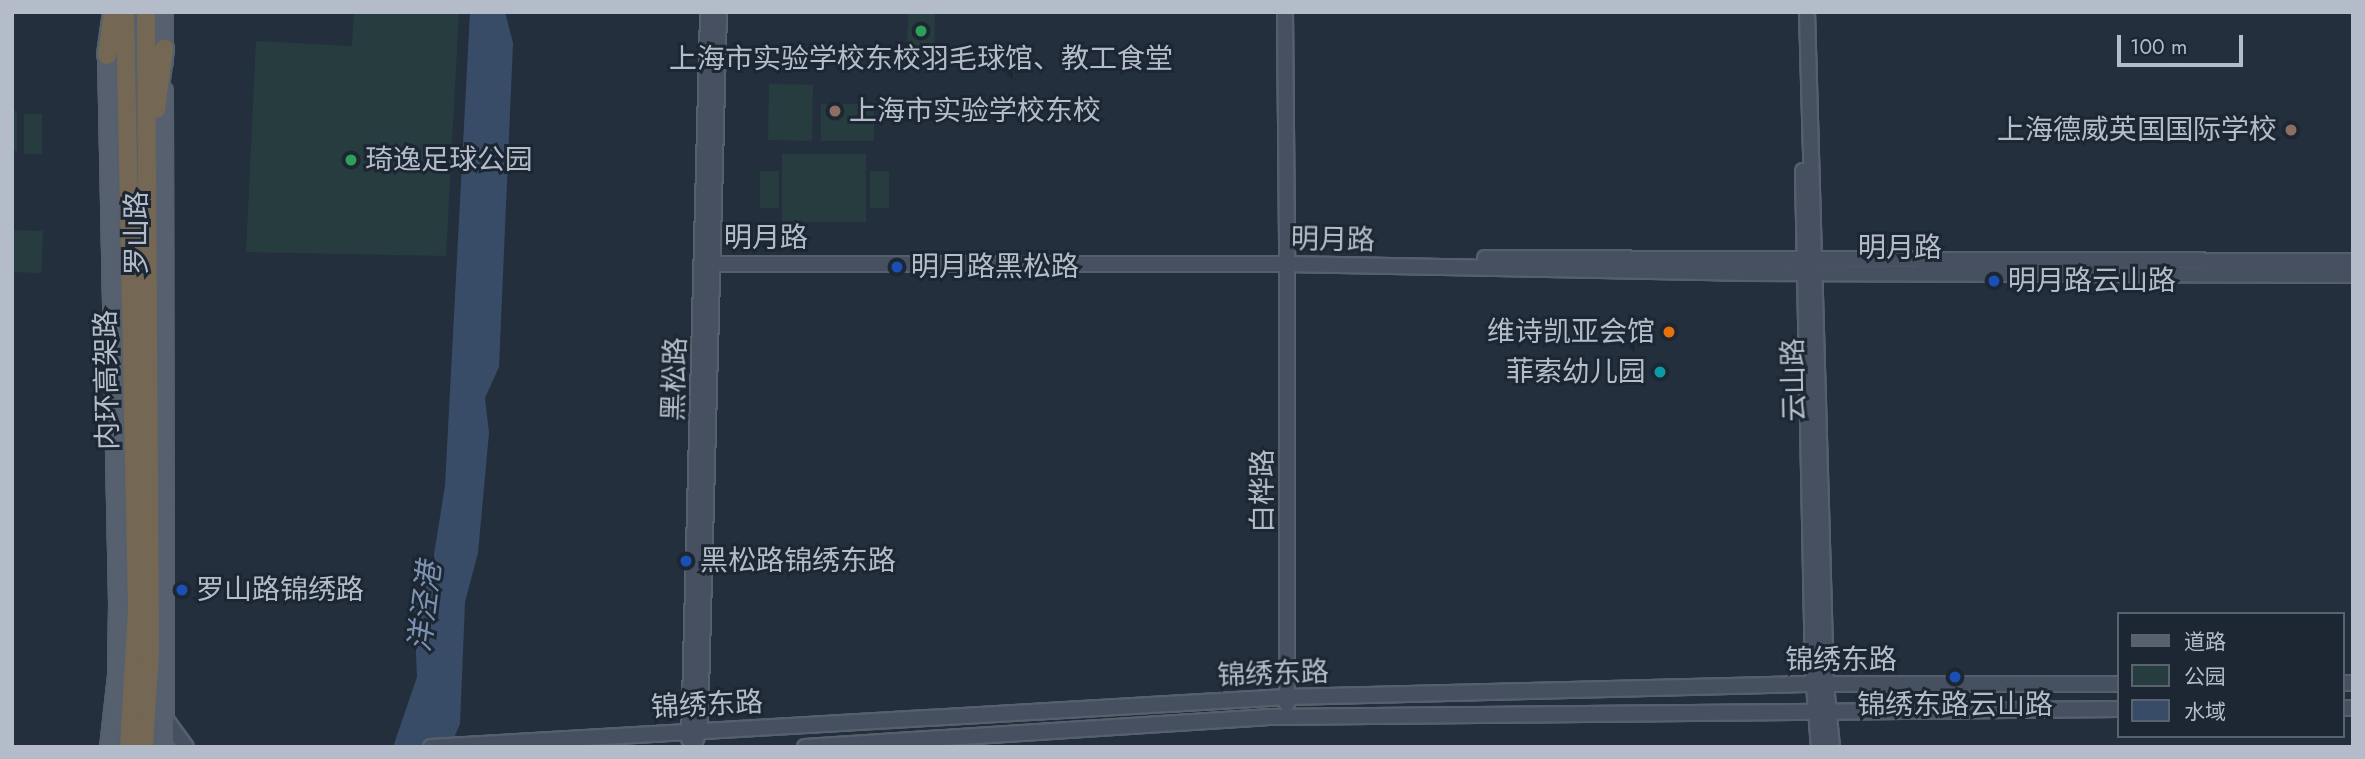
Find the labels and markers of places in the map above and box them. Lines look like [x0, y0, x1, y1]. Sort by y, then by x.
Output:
marker: 上海市实验学校东校羽毛球馆、教工食堂 [913, 23, 929, 39]
place label: 上海市实验学校东校羽毛球馆、教工食堂 [669, 42, 1173, 76]
place label: 上海市实验学校东校 [849, 94, 1101, 128]
marker: 上海市实验学校东校 [827, 103, 843, 119]
place label: 上海德威英国国际学校 [1997, 113, 2277, 147]
marker: 上海德威英国国际学校 [2283, 122, 2299, 138]
place label: 琦逸足球公园 [365, 143, 533, 177]
marker: 琦逸足球公园 [343, 152, 359, 168]
place label: 明月路黑松路 [911, 250, 1079, 284]
marker: 明月路黑松路 [889, 259, 905, 275]
place label: 明月路云山路 [2008, 264, 2176, 298]
marker: 明月路云山路 [1986, 273, 2002, 289]
place label: 维诗凯亚会馆 [1487, 315, 1655, 349]
marker: 维诗凯亚会馆 [1661, 324, 1677, 340]
place label: 菲索幼儿园 [1506, 355, 1646, 389]
marker: 菲索幼儿园 [1652, 364, 1668, 380]
place label: 黑松路锦绣东路 [700, 544, 896, 578]
marker: 黑松路锦绣东路 [678, 553, 694, 569]
place label: 罗山路锦绣路 [196, 573, 364, 607]
marker: 罗山路锦绣路 [174, 582, 190, 598]
marker: 锦绣东路云山路 [1947, 669, 1963, 685]
place label: 锦绣东路云山路 [1857, 688, 2053, 722]

